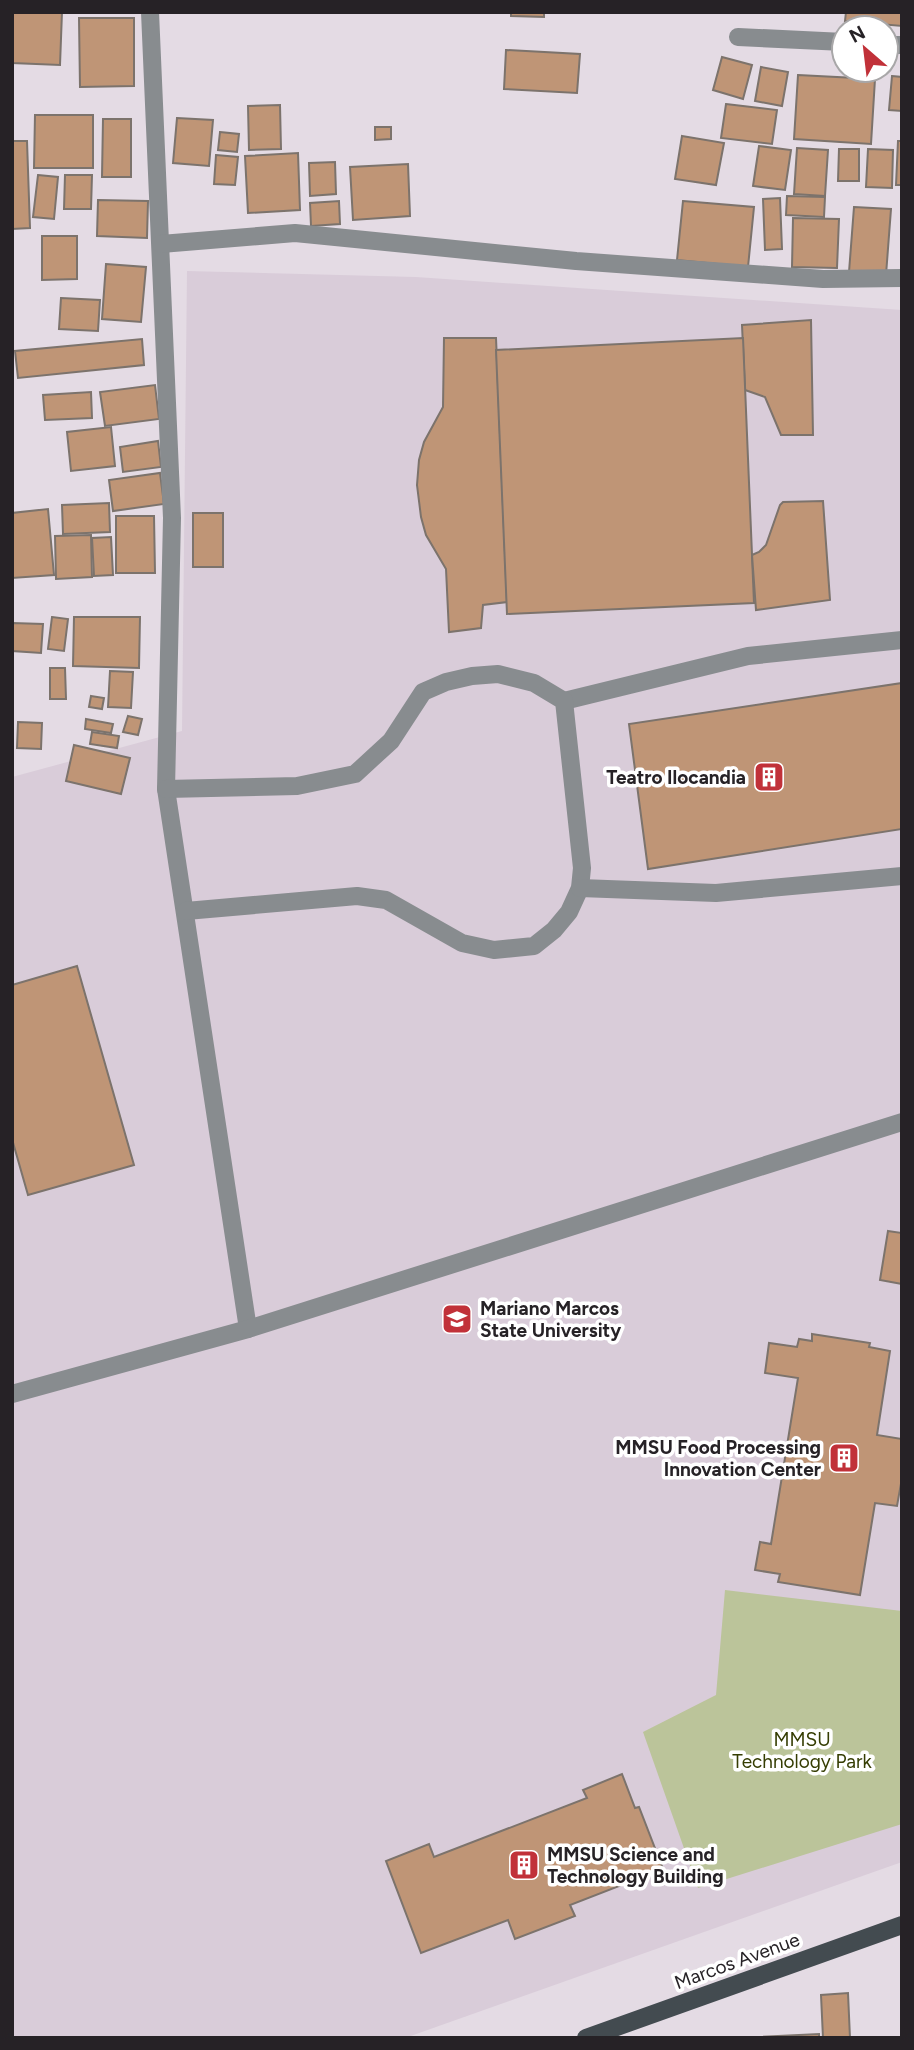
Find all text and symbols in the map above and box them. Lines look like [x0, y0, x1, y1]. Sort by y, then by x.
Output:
north arrow [830, 14, 900, 84]
text: N [845, 21, 869, 48]
building icon: Teatro Ilocandia [752, 760, 786, 794]
place label: Teatro Ilocandia [606, 766, 746, 789]
place label: Mariano Marcos State University [480, 1297, 621, 1342]
school or university icon: Mariano Marcos State University [440, 1302, 474, 1336]
place label: MMSU Food Processing Innovation Center [615, 1436, 821, 1481]
building icon: MMSU Food Processing Innovation Center [827, 1441, 861, 1475]
park label: MMSU Technology Park [732, 1728, 872, 1773]
place label: MMSU Science and Technology Building [547, 1843, 724, 1888]
building icon: MMSU Science and Technology Building [507, 1848, 541, 1882]
street label: Marcos Avenue [671, 1928, 803, 1994]

